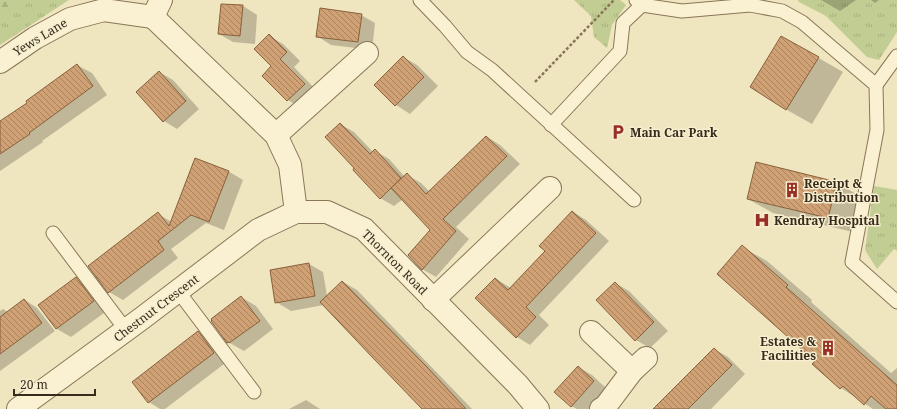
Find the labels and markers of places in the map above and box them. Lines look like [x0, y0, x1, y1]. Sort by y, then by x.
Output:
parking icon: Main Car Park [609, 123, 627, 141]
place label: Main Car Park [630, 124, 718, 141]
place label: Receipt & Distribution [804, 175, 879, 206]
building icon: Receipt & Distribution [783, 181, 801, 199]
hospital icon: Kendray Hospital [753, 211, 771, 229]
place label: Kendray Hospital [774, 212, 880, 229]
place label: Estates & Facilities [760, 333, 816, 364]
building icon: Estates & Facilities [819, 339, 837, 357]

